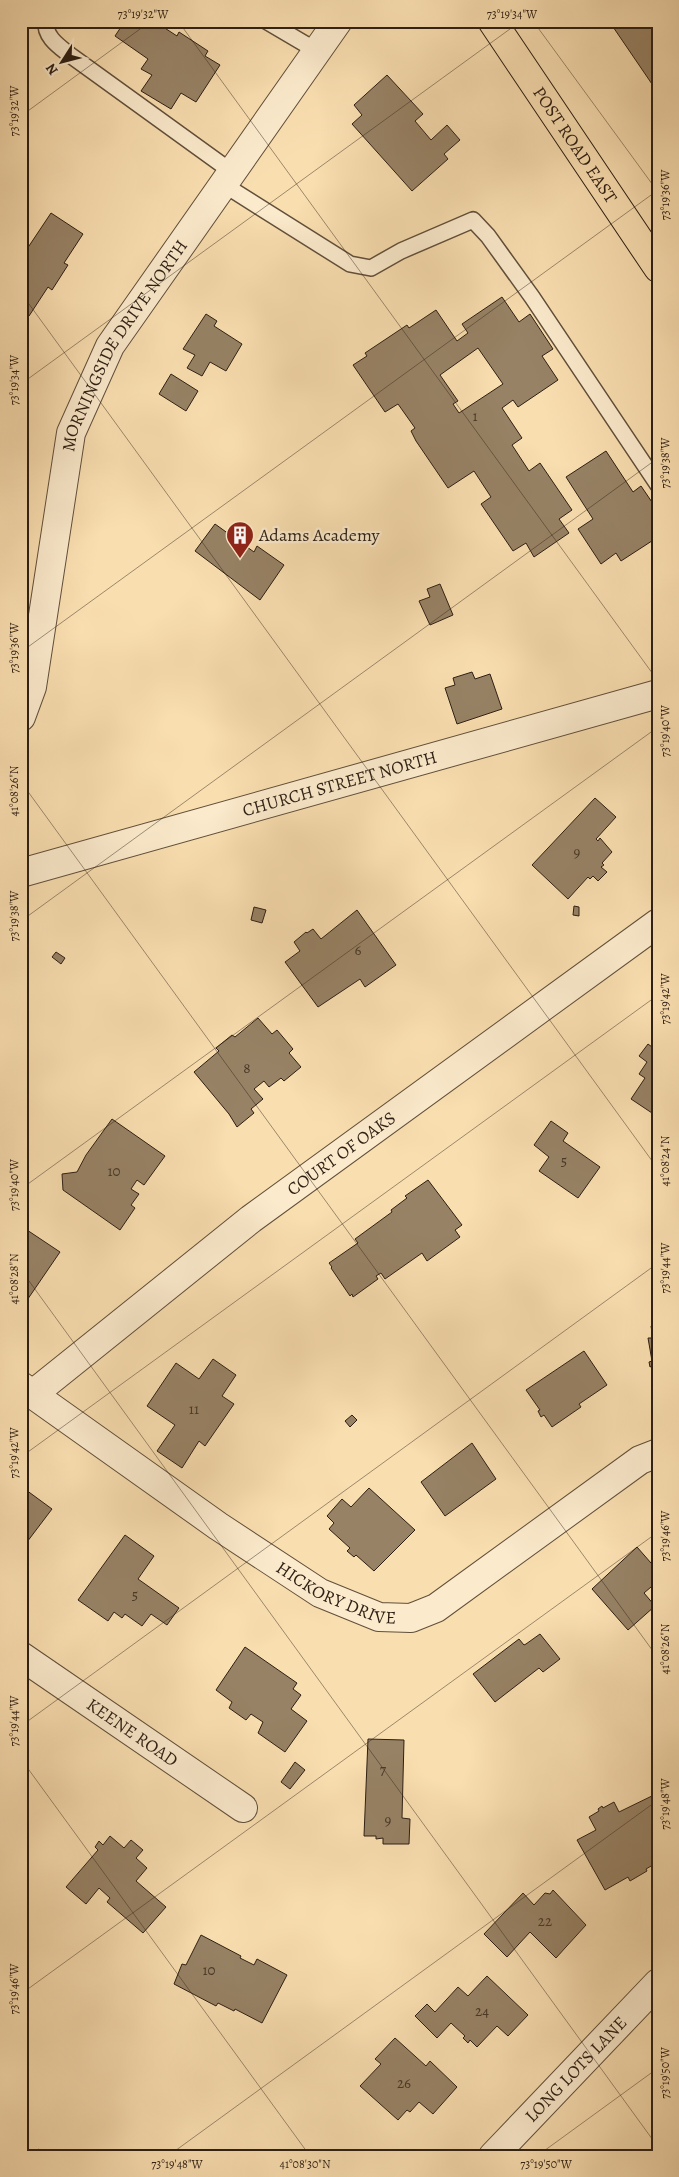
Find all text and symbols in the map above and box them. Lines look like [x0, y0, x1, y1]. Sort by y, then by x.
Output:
text: 73°19'32"W [118, 6, 169, 22]
text: 73°19'34"W [487, 6, 538, 22]
north arrow [38, 38, 88, 88]
text: N [41, 60, 63, 79]
street label: POST ROAD EAST [527, 82, 623, 208]
text: 73°19'32"W [6, 85, 22, 136]
text: 73°19'36"W [657, 169, 673, 220]
street label: MORNINGSIDE DRIVE NORTH [56, 235, 193, 453]
text: 73°19'34"W [6, 354, 22, 405]
house number: 1 [472, 406, 478, 426]
text: 73°19'38"W [657, 437, 673, 488]
building icon: Adams Academy [225, 520, 255, 559]
place label: Adams Academy [258, 523, 381, 547]
text: 73°19'36"W [6, 622, 22, 673]
text: 73°19'40"W [657, 704, 673, 757]
street label: CHURCH STREET NORTH [240, 745, 440, 822]
text: 41°08'26"N [6, 765, 22, 816]
house number: 9 [574, 842, 581, 862]
text: 73°19'38"W [6, 890, 22, 941]
house number: 6 [355, 940, 362, 960]
text: 73°19'42"W [657, 973, 673, 1025]
house number: 8 [243, 1058, 251, 1078]
street label: COURT OF OAKS [282, 1106, 400, 1201]
text: 41°08'24"N [657, 1135, 673, 1186]
house number: 5 [561, 1151, 567, 1171]
text: 73°19'40"W [6, 1158, 22, 1211]
house number: 10 [107, 1161, 121, 1181]
text: 73°19'44"W [657, 1242, 673, 1293]
text: 41°08'28"N [6, 1253, 22, 1305]
house number: 11 [189, 1399, 199, 1419]
text: 73°19'42"W [6, 1427, 22, 1479]
text: 73°19'46"W [657, 1510, 673, 1562]
street label: HICKORY DRIVE [271, 1555, 396, 1630]
house number: 5 [132, 1585, 138, 1605]
text: 41°08'26"N [657, 1623, 673, 1674]
street label: KEENE ROAD [82, 1692, 183, 1772]
text: 73°19'44"W [6, 1695, 22, 1746]
house number: 7 [380, 1760, 387, 1780]
text: 73°19'48"W [657, 1778, 673, 1830]
house number: 9 [385, 1810, 392, 1830]
house number: 22 [538, 1911, 552, 1931]
house number: 10 [202, 1960, 216, 1980]
text: 73°19'46"W [6, 1963, 22, 2015]
house number: 24 [475, 2001, 489, 2021]
street label: LONG LOTS LANE [519, 2011, 632, 2127]
text: 73°19'50"W [657, 2046, 673, 2099]
house number: 26 [397, 2073, 411, 2093]
text: 73°19'48"W [151, 2156, 203, 2172]
text: 41°08'30"N [279, 2156, 331, 2172]
text: 73°19'50"W [520, 2156, 573, 2172]

